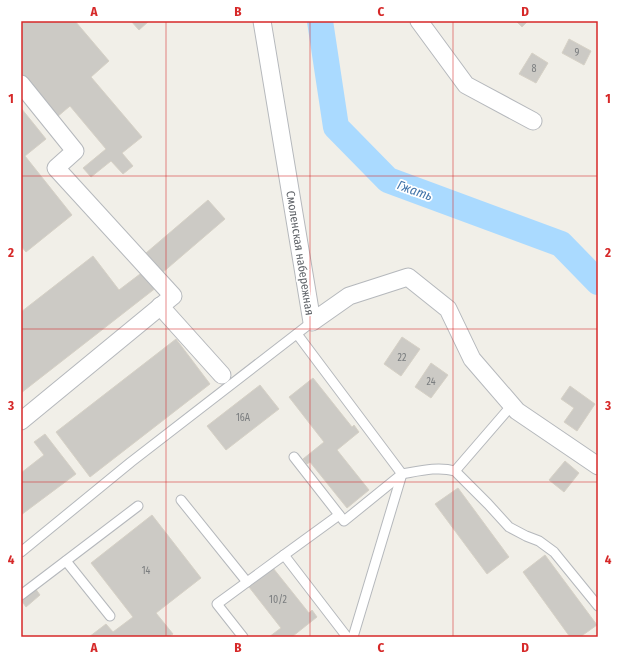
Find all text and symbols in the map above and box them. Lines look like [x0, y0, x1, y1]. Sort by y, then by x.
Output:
text: A [89, 4, 98, 19]
text: B [234, 4, 242, 19]
text: C [378, 4, 385, 19]
text: D [521, 4, 529, 19]
house number: 9 [575, 47, 580, 59]
house number: 8 [532, 63, 537, 75]
text: 1 [8, 91, 14, 106]
text: 1 [605, 91, 611, 106]
water label: Гжать [395, 177, 434, 204]
street label: Смоленская набережная [283, 190, 317, 316]
text: 2 [7, 245, 14, 260]
text: 2 [604, 245, 611, 260]
house number: 22 [398, 352, 407, 364]
house number: 24 [426, 376, 436, 388]
text: 3 [7, 398, 14, 413]
text: 3 [604, 398, 611, 413]
house number: 16А [236, 412, 251, 424]
text: 4 [8, 552, 15, 567]
text: 4 [605, 552, 612, 567]
house number: 14 [142, 565, 151, 577]
house number: 10/2 [269, 594, 287, 606]
text: A [89, 640, 98, 655]
text: B [234, 640, 242, 655]
text: C [378, 640, 385, 655]
text: D [521, 640, 529, 655]

